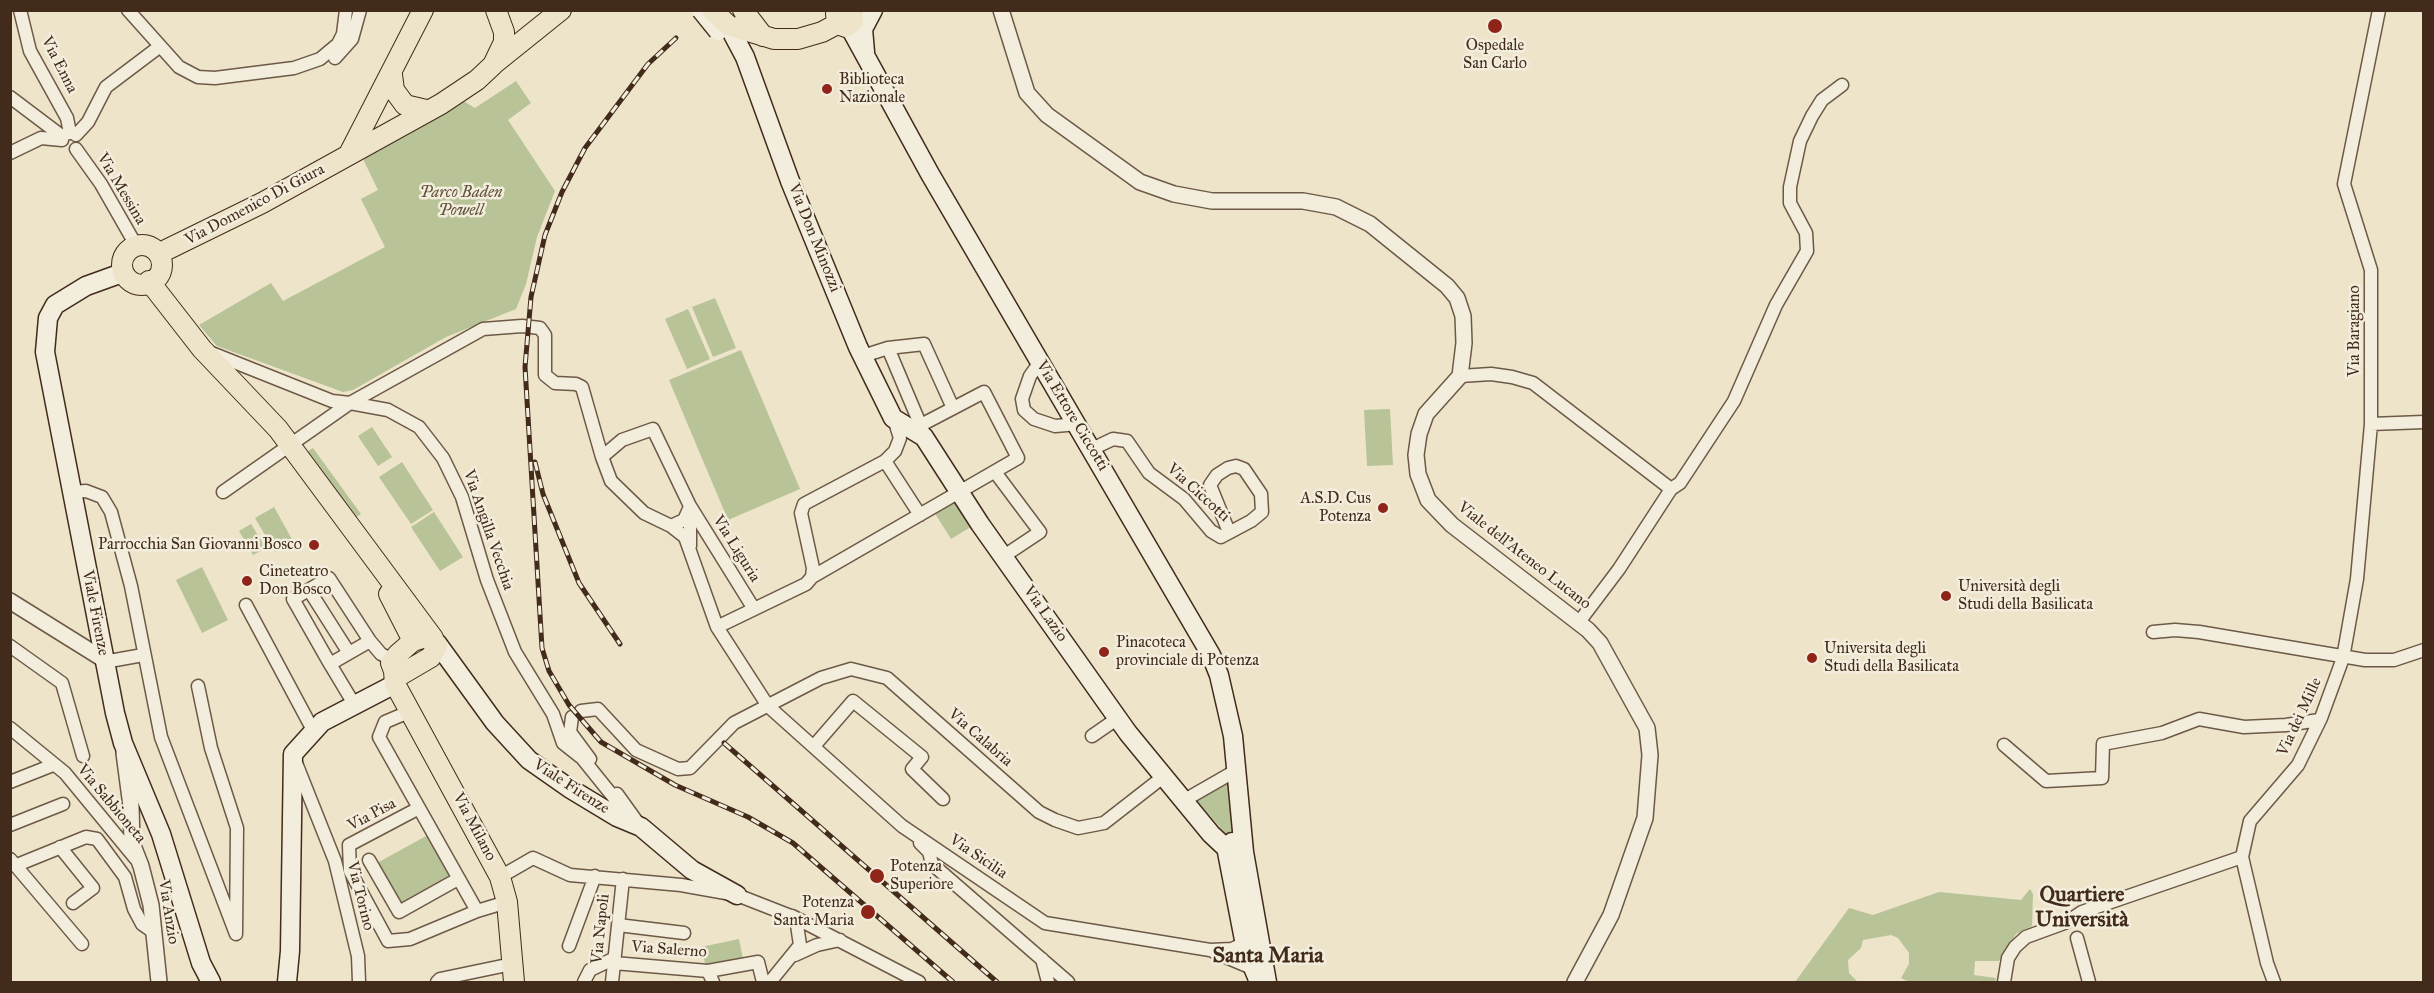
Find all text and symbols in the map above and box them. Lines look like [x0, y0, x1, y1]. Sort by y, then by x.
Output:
marker: Ospedale San Carlo [1486, 17, 1504, 35]
street label: Via Enna [37, 33, 81, 97]
place label: Ospedale San Carlo [1463, 36, 1527, 74]
place label: Biblioteca Nazionale [839, 70, 905, 108]
marker: Biblioteca Nazionale [820, 82, 834, 96]
street label: Via Messina [92, 150, 150, 228]
street label: Via Domenico Di Giura [182, 160, 328, 250]
street label: Via Don Minozzi [783, 181, 845, 295]
park label: Parco Baden Powell [420, 183, 502, 221]
street label: Via Baragiano [2345, 285, 2365, 377]
street label: Via Ettore Ciccotti [1032, 357, 1112, 475]
street label: Via Ciccotti [1162, 460, 1234, 526]
street label: Via Angilla Vecchia [458, 467, 518, 593]
place label: A.S.D. Cus Potenza [1300, 489, 1371, 527]
street label: Viale dell'Ateneo Lucano [1454, 498, 1594, 614]
marker: A.S.D. Cus Potenza [1376, 501, 1390, 515]
street label: Via Liguria [708, 512, 764, 586]
place label: Parrocchia San Giovanni Bosco [98, 535, 302, 555]
marker: Parrocchia San Giovanni Bosco [307, 538, 321, 552]
place label: Cineteatro Don Bosco [259, 562, 331, 600]
street label: Viale Firenze [77, 569, 113, 657]
marker: Cineteatro Don Bosco [240, 574, 254, 588]
place label: Università degli Studi della Basilicata [1958, 577, 2093, 615]
street label: Via Lazio [1019, 582, 1071, 646]
marker: Università degli Studi della Basilicata [1939, 589, 1953, 603]
place label: Pinacoteca provinciale di Potenza [1116, 633, 1259, 671]
place label: Universita degli Studi della Basilicata [1824, 639, 1959, 677]
marker: Pinacoteca provinciale di Potenza [1097, 645, 1111, 659]
marker: Universita degli Studi della Basilicata [1805, 651, 1819, 665]
street label: Via dei Mille [2273, 675, 2327, 759]
street label: Via Calabria [944, 705, 1016, 771]
street label: Viale Firenze [529, 755, 613, 819]
street label: Via Sabbioneta [72, 761, 150, 847]
street label: Via Milano [448, 790, 500, 864]
street label: Via Pisa [345, 794, 399, 836]
street label: Via Sicilia [945, 831, 1011, 883]
place label: Potenza Superiore [890, 857, 953, 895]
street label: Via Torino [342, 859, 378, 933]
marker: Potenza Superiore [868, 867, 886, 885]
street label: Via Anzio [153, 878, 183, 946]
district label: Quartiere Università [2035, 883, 2129, 934]
street label: Via Napoli [588, 893, 614, 965]
place label: Potenza Santa Maria [773, 893, 854, 931]
marker: Potenza Santa Maria [859, 903, 877, 921]
street label: Via Salerno [631, 938, 707, 962]
district label: Santa Maria [1212, 944, 1324, 970]

